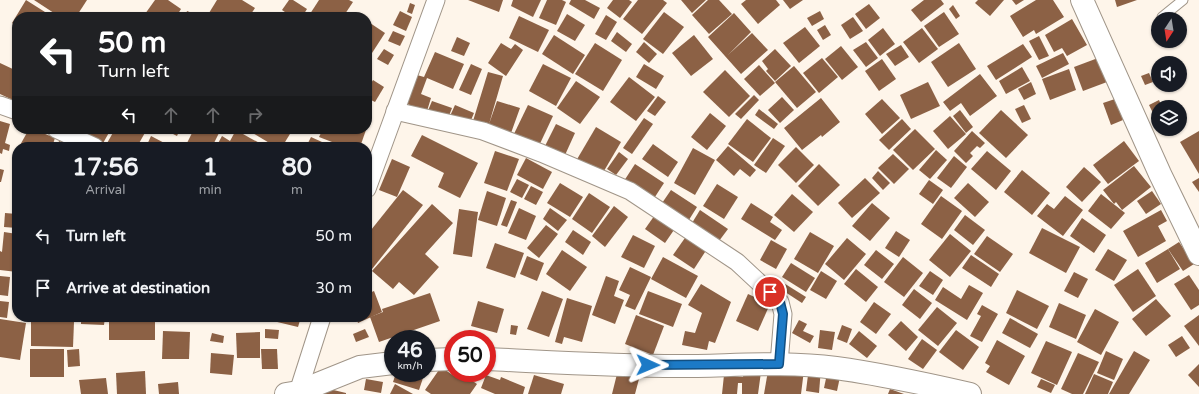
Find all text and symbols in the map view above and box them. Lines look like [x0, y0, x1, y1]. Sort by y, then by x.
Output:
north arrow [1151, 12, 1187, 48]
map controls [1151, 12, 1187, 136]
text: 50 m [98, 26, 166, 60]
icon: left [32, 28, 84, 80]
button: sound [1151, 56, 1187, 92]
text: Turn left [98, 60, 170, 82]
button: layers [1151, 100, 1187, 136]
icon: left [118, 104, 140, 126]
icon: ahead [160, 104, 182, 126]
icon: ahead [202, 104, 224, 126]
icon: right [244, 104, 266, 126]
text: 17:56 [72, 153, 139, 182]
text: 1 [203, 153, 218, 182]
text: 80 [282, 153, 312, 182]
text: Arrival [85, 182, 125, 198]
text: min [199, 182, 222, 198]
text: m [291, 182, 303, 198]
icon: left [32, 225, 54, 247]
text: Turn left [66, 227, 126, 245]
text: 50 m [315, 227, 352, 245]
pin [753, 275, 787, 309]
icon: arrive [32, 277, 54, 299]
text: Arrive at destination [66, 279, 210, 297]
text: 30 m [315, 279, 352, 297]
icon: arrive [759, 281, 781, 303]
speed limit sign: 50 [444, 330, 496, 382]
text: 46 [397, 339, 423, 363]
position arrow [627, 344, 669, 386]
text: km/h [397, 360, 423, 372]

